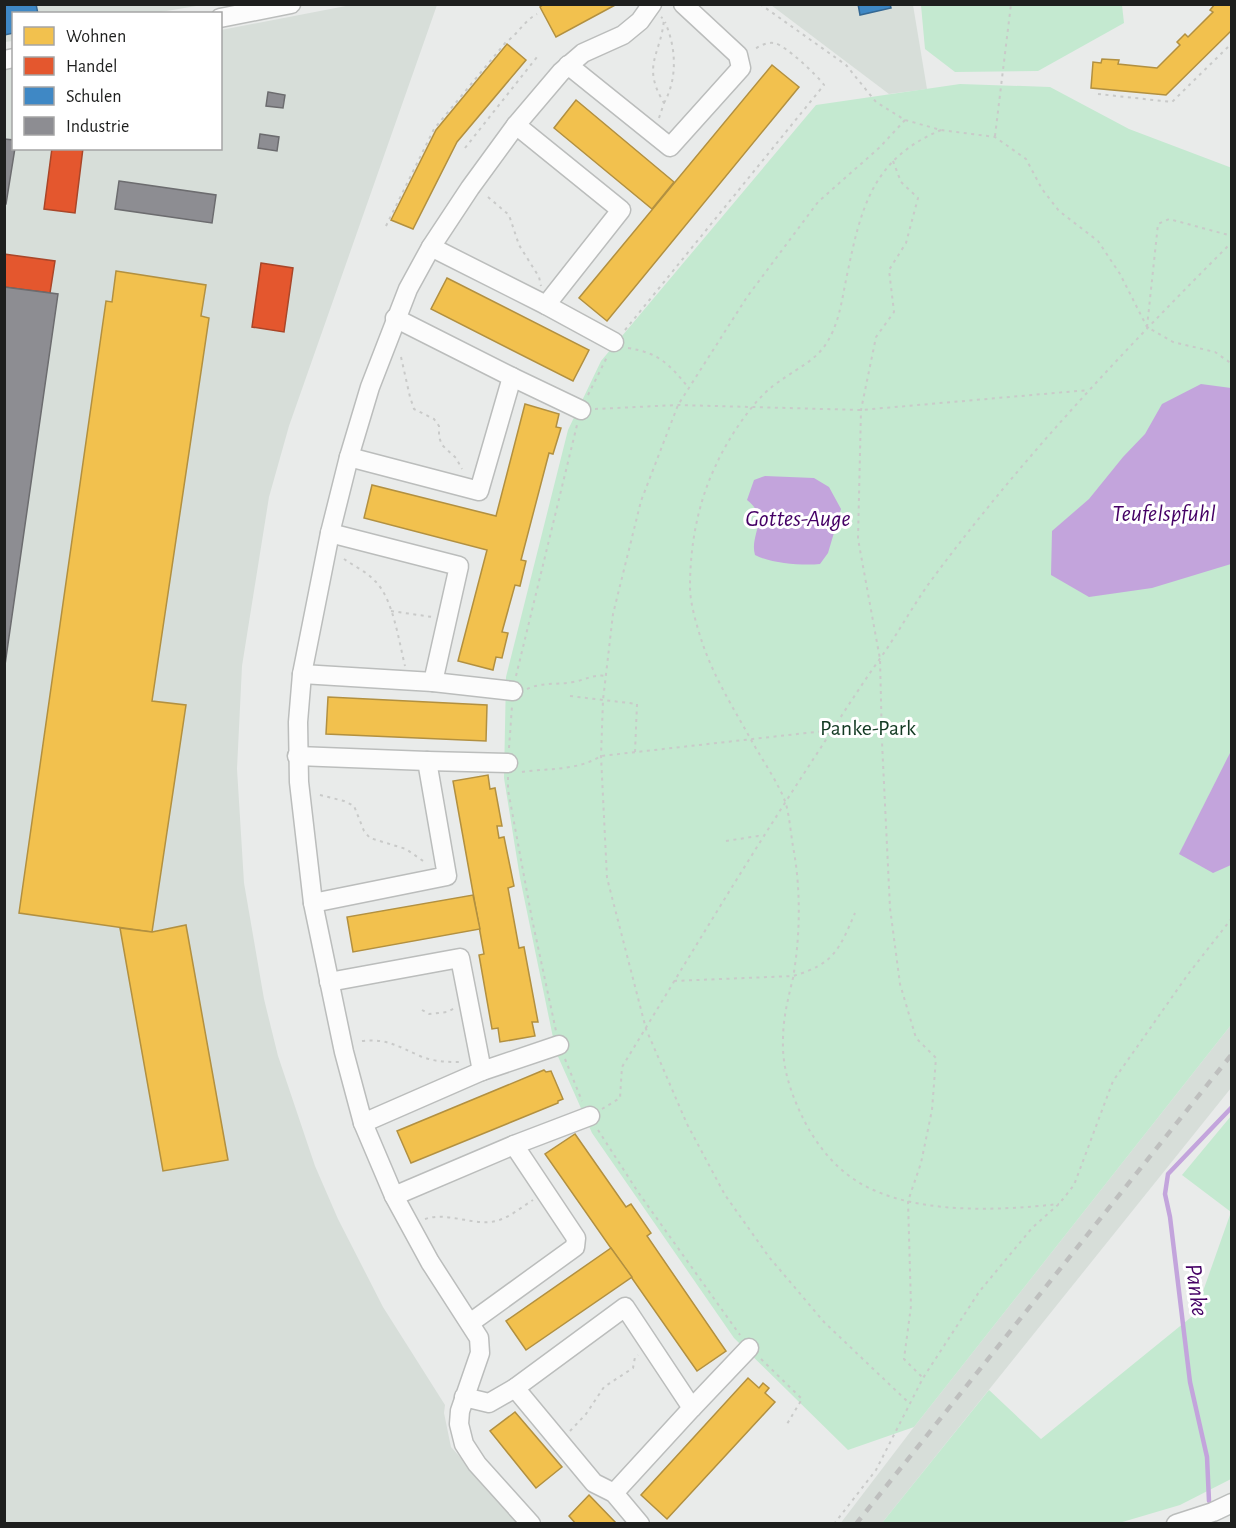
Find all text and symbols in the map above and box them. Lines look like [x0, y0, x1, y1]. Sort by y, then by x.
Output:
legend [12, 12, 222, 150]
text: Wohnen [66, 28, 126, 46]
text: Handel [66, 58, 117, 76]
text: Schulen [66, 88, 122, 106]
text: Industrie [66, 118, 129, 136]
water label: Teufelspfuhl [1112, 502, 1216, 526]
water label: Gottes-Auge [745, 507, 851, 531]
park label: Panke-Park [820, 717, 916, 739]
water label: Panke [1180, 1262, 1212, 1318]

